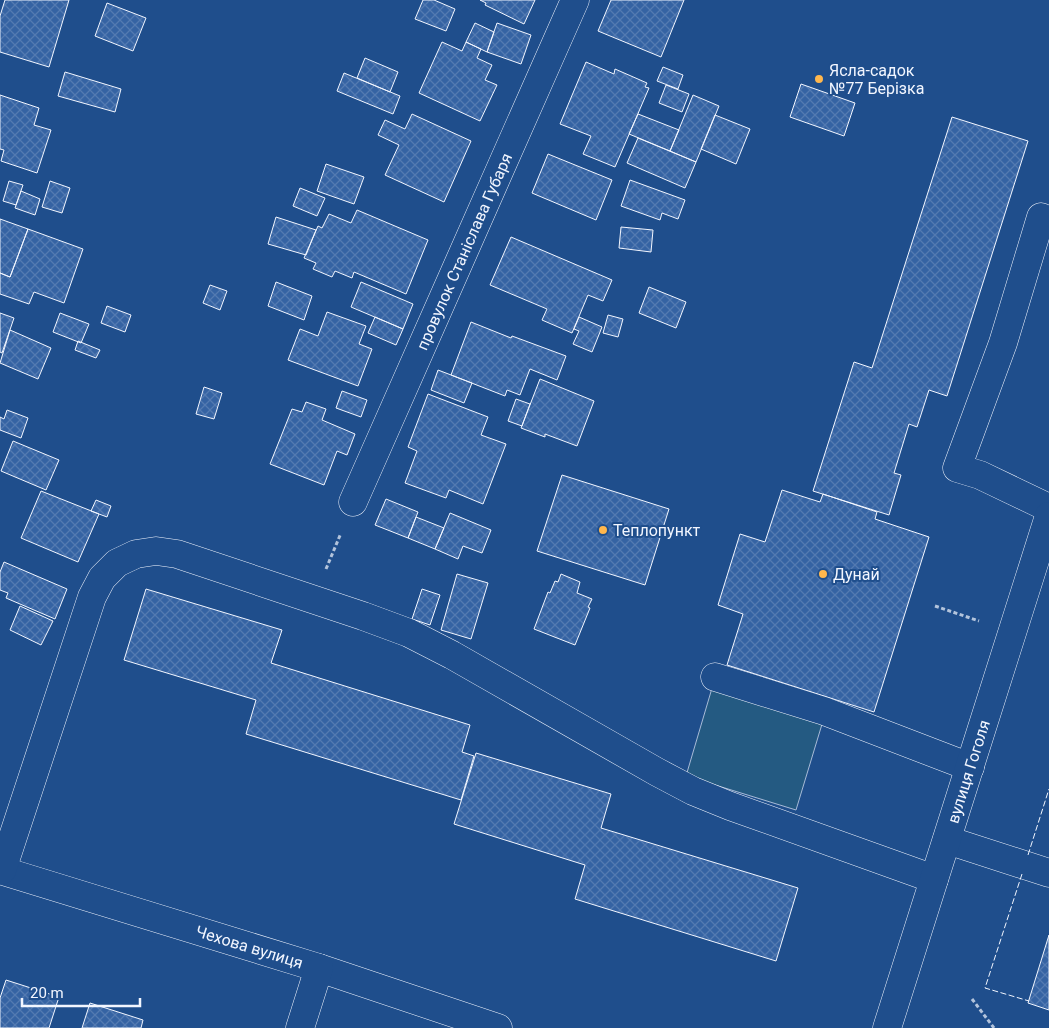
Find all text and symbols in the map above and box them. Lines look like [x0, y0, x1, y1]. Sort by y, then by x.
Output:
place label: Ясла-садок №77 Берізка [829, 61, 924, 98]
marker: Ясла-садок №77 Берізка [813, 73, 825, 85]
street label: провулок Станіслава Губаря [412, 150, 516, 353]
place label: Теплопункт [613, 521, 701, 540]
marker: Теплопункт [597, 524, 609, 536]
place label: Дунай [833, 565, 880, 584]
marker: Дунай [817, 568, 829, 580]
street label: вулиця Гоголя [943, 718, 993, 826]
street label: Чехова вулиця [193, 921, 305, 972]
scale bar [22, 976, 140, 1008]
text: 20 m [30, 984, 64, 1002]

